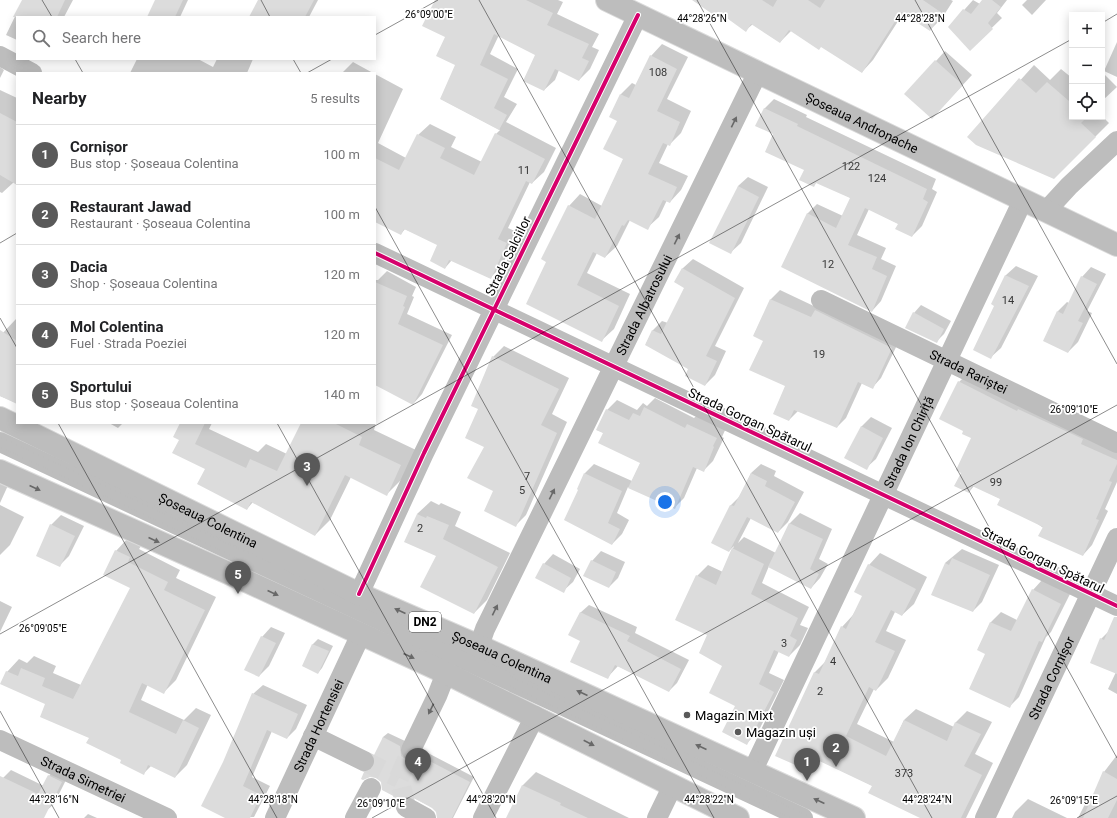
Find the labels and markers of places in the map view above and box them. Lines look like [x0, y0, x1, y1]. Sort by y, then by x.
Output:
pin: 3 [294, 453, 320, 486]
pin: 5 [225, 561, 251, 594]
place label: Magazin Mixt [695, 708, 773, 723]
marker: Magazin Mixt [682, 710, 692, 720]
place label: Magazin uși [746, 725, 816, 741]
marker: Magazin uși [733, 727, 743, 737]
pin: 2 [823, 734, 849, 767]
pin: 4 [405, 748, 431, 781]
pin: 1 [794, 748, 820, 781]

